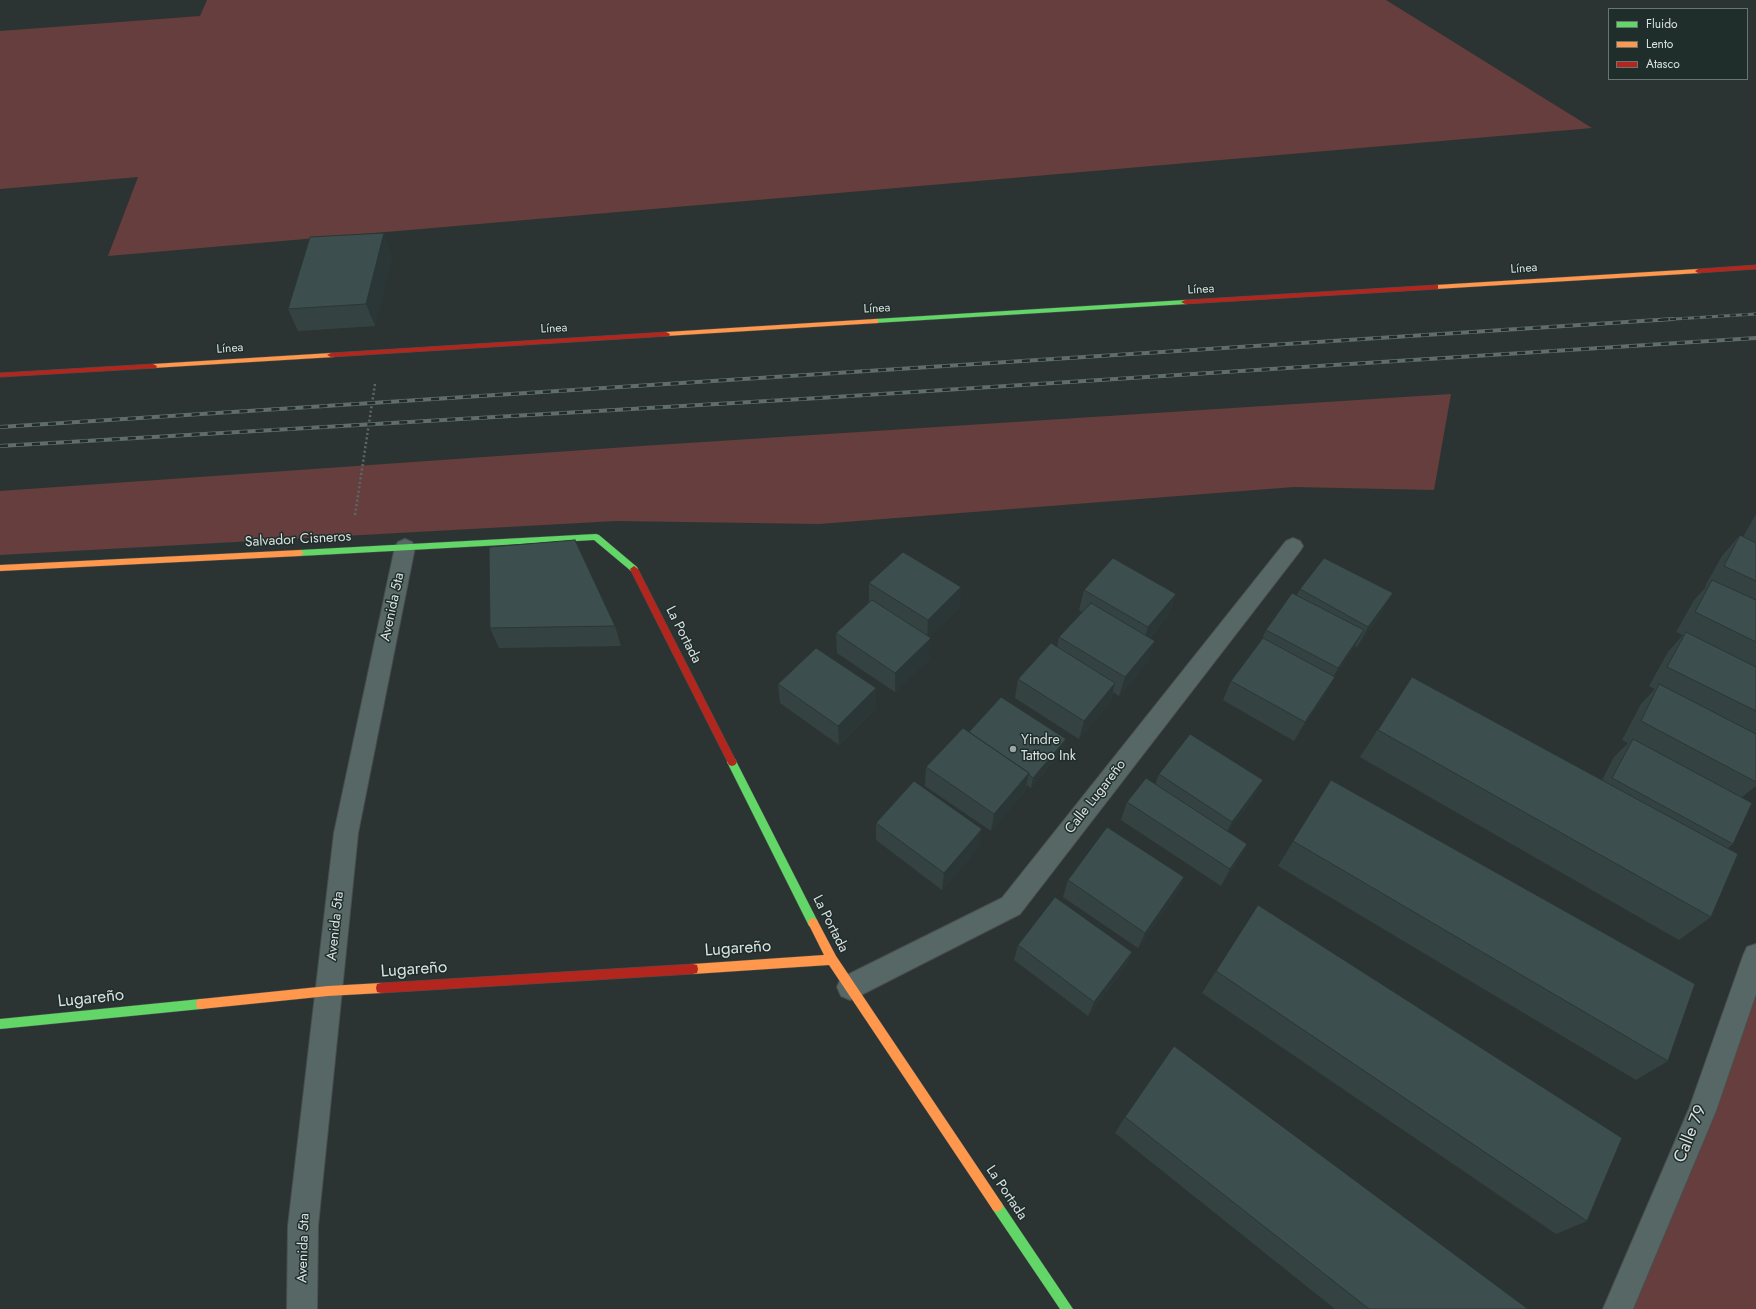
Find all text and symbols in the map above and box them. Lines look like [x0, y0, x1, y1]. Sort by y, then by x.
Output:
legend [1608, 8, 1748, 80]
text: Fluido [1646, 15, 1678, 33]
text: Lento [1646, 35, 1673, 53]
text: Atasco [1646, 55, 1680, 73]
street label: Línea [1510, 261, 1538, 277]
street label: Línea [1187, 282, 1215, 298]
street label: Línea [863, 301, 891, 317]
street label: Línea [540, 321, 568, 337]
street label: Línea [216, 341, 244, 357]
street label: Salvador Cisneros [244, 529, 352, 551]
street label: Avenida 5ta [378, 571, 408, 643]
street label: La Portada [662, 604, 704, 666]
place label: Yindre Tattoo Ink [1021, 733, 1076, 766]
marker: Yindre Tattoo Ink [1008, 744, 1018, 754]
street label: Calle Lugareño [1062, 757, 1130, 837]
street label: Avenida 5ta [324, 891, 348, 961]
street label: La Portada [809, 893, 851, 955]
street label: Lugareño [704, 937, 772, 961]
street label: Lugareño [380, 958, 448, 982]
street label: Lugareño [57, 985, 125, 1013]
street label: Calle 79 [1670, 1102, 1712, 1166]
street label: La Portada [982, 1163, 1030, 1223]
street label: Avenida 5ta [294, 1213, 314, 1283]

